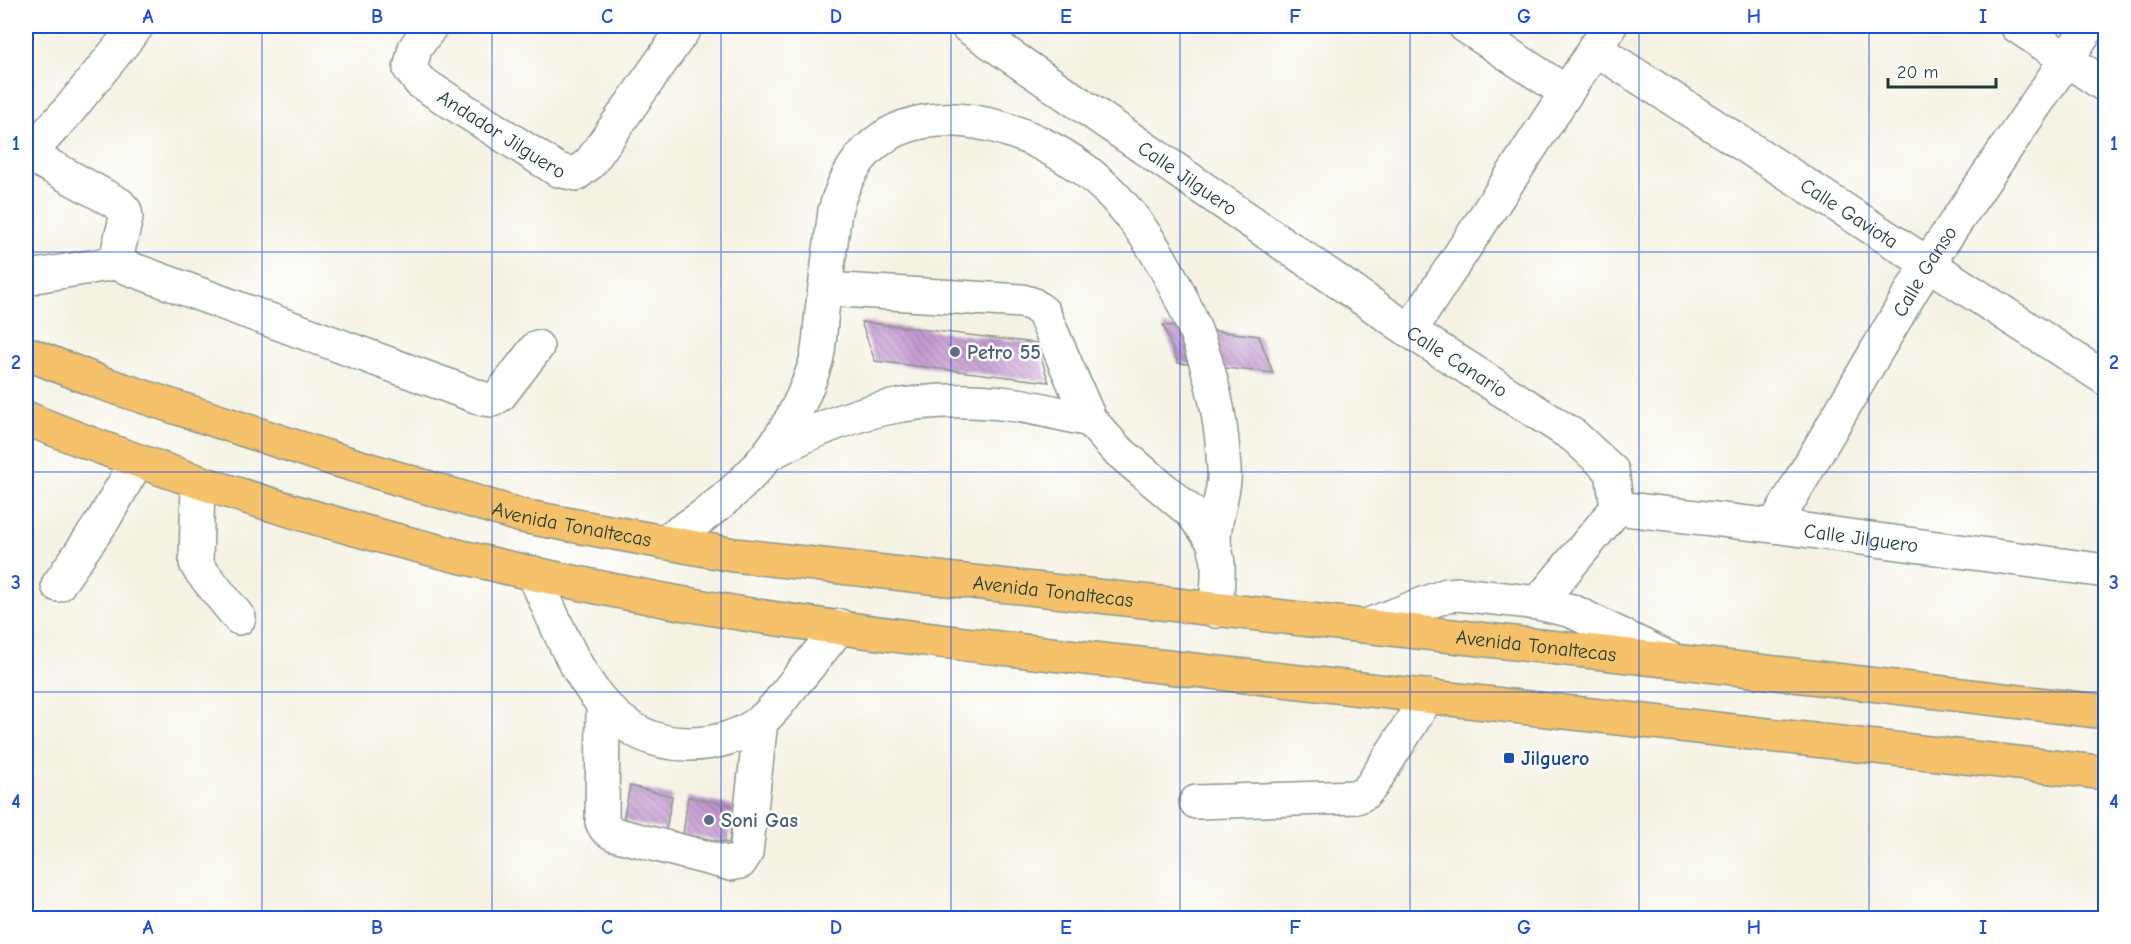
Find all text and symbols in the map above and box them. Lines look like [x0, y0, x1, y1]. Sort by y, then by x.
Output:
text: A [142, 5, 154, 28]
text: B [371, 5, 383, 28]
text: C [601, 5, 613, 28]
text: D [830, 5, 842, 28]
text: E [1060, 5, 1072, 28]
text: F [1289, 5, 1301, 28]
text: G [1517, 5, 1531, 28]
text: H [1747, 5, 1761, 28]
text: I [1979, 5, 1987, 28]
scale bar [1888, 51, 1996, 89]
text: 20 m [1897, 62, 1938, 83]
street label: Andador Jilguero [433, 85, 567, 183]
text: 1 [12, 132, 20, 155]
text: 1 [2110, 132, 2118, 155]
street label: Calle Jilguero [1133, 136, 1241, 221]
street label: Calle Gaviota [1796, 174, 1902, 253]
street label: Calle Ganso [1888, 222, 1962, 321]
street label: Calle Canario [1402, 321, 1512, 402]
place label: Petro 55 [967, 341, 1041, 364]
marker: Petro 55 [948, 345, 962, 359]
text: 2 [11, 351, 21, 374]
text: 2 [2109, 351, 2119, 374]
street label: Avenida Tonaltecas [490, 497, 653, 552]
street label: Calle Jilguero [1802, 519, 1920, 557]
text: 3 [11, 571, 21, 594]
street label: Avenida Tonaltecas [972, 571, 1135, 612]
text: 3 [2109, 571, 2119, 594]
street label: Avenida Tonaltecas [1455, 625, 1617, 666]
place label: Jilguero [1521, 747, 1589, 770]
marker: Jilguero [1502, 751, 1516, 765]
text: 4 [11, 790, 21, 813]
text: 4 [2109, 790, 2119, 813]
place label: Soni Gas [721, 809, 798, 832]
marker: Soni Gas [702, 813, 716, 827]
text: A [142, 916, 154, 939]
text: B [371, 916, 383, 939]
text: C [601, 916, 613, 939]
text: D [830, 916, 842, 939]
text: E [1060, 916, 1072, 939]
text: F [1289, 916, 1301, 939]
text: G [1517, 916, 1531, 939]
text: H [1747, 916, 1761, 939]
text: I [1979, 916, 1987, 939]

